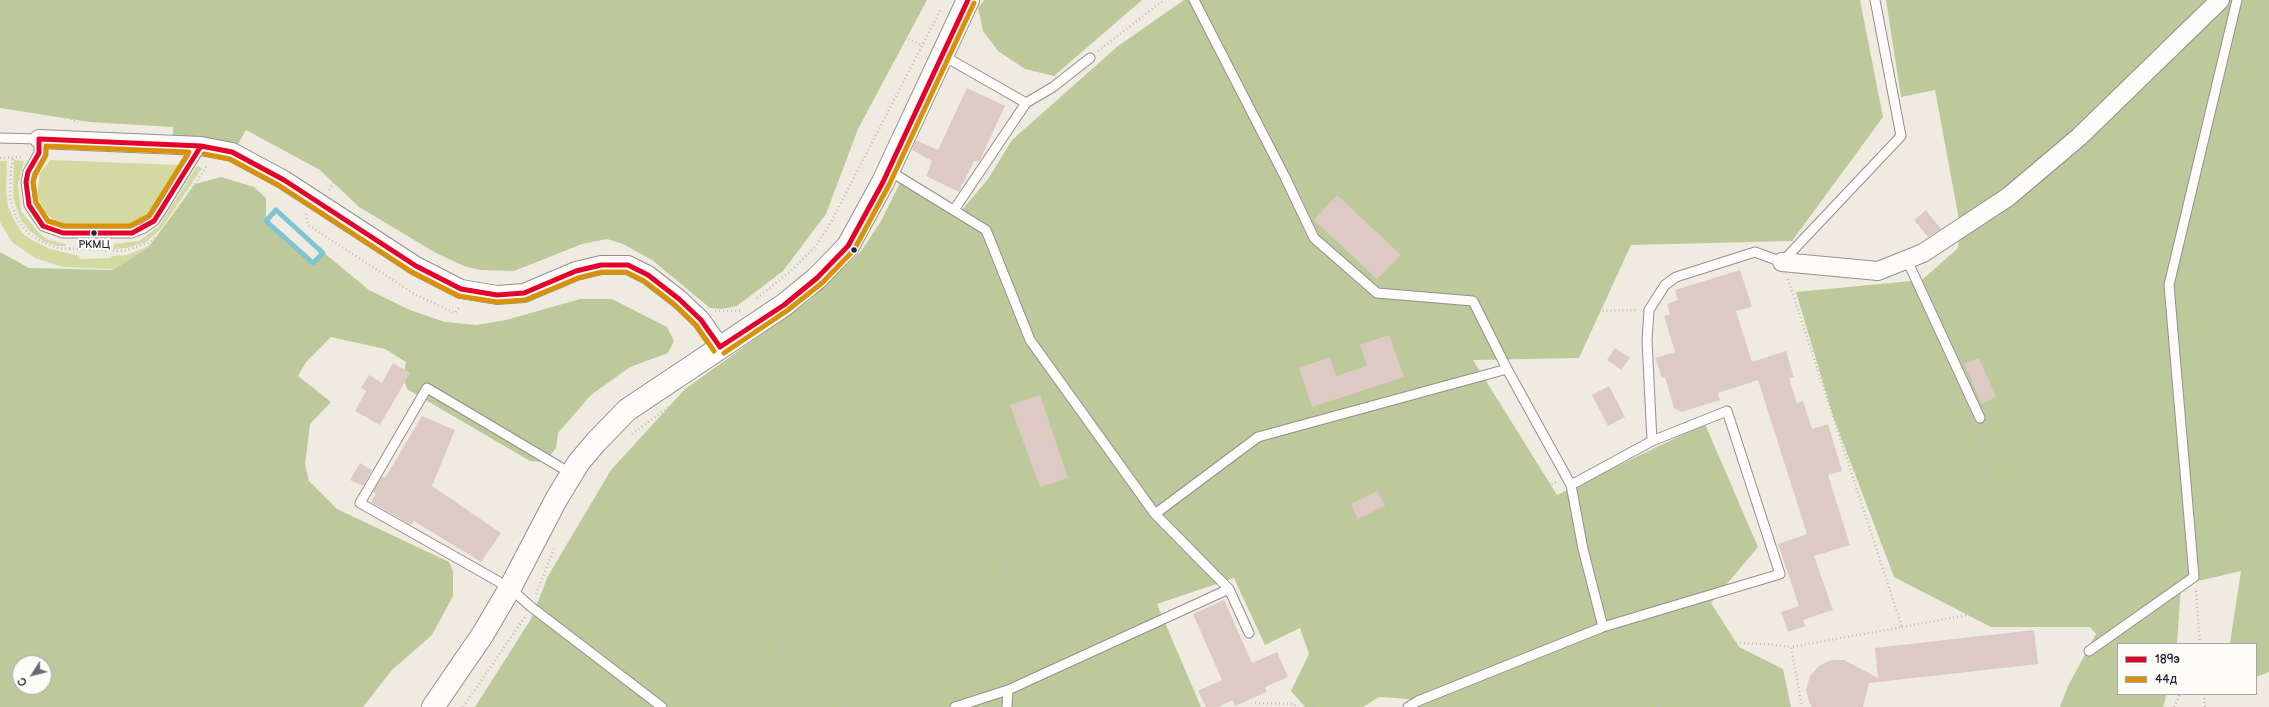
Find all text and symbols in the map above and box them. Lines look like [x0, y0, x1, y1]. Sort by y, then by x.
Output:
marker: РКМЦ [89, 228, 99, 238]
place label: РКМЦ [78, 238, 110, 252]
unlabelled marker [849, 245, 859, 255]
legend [2117, 643, 2257, 695]
text: 189э [2155, 652, 2180, 667]
north arrow [12, 655, 52, 695]
text: 44д [2155, 672, 2177, 687]
text: С [15, 675, 30, 689]

